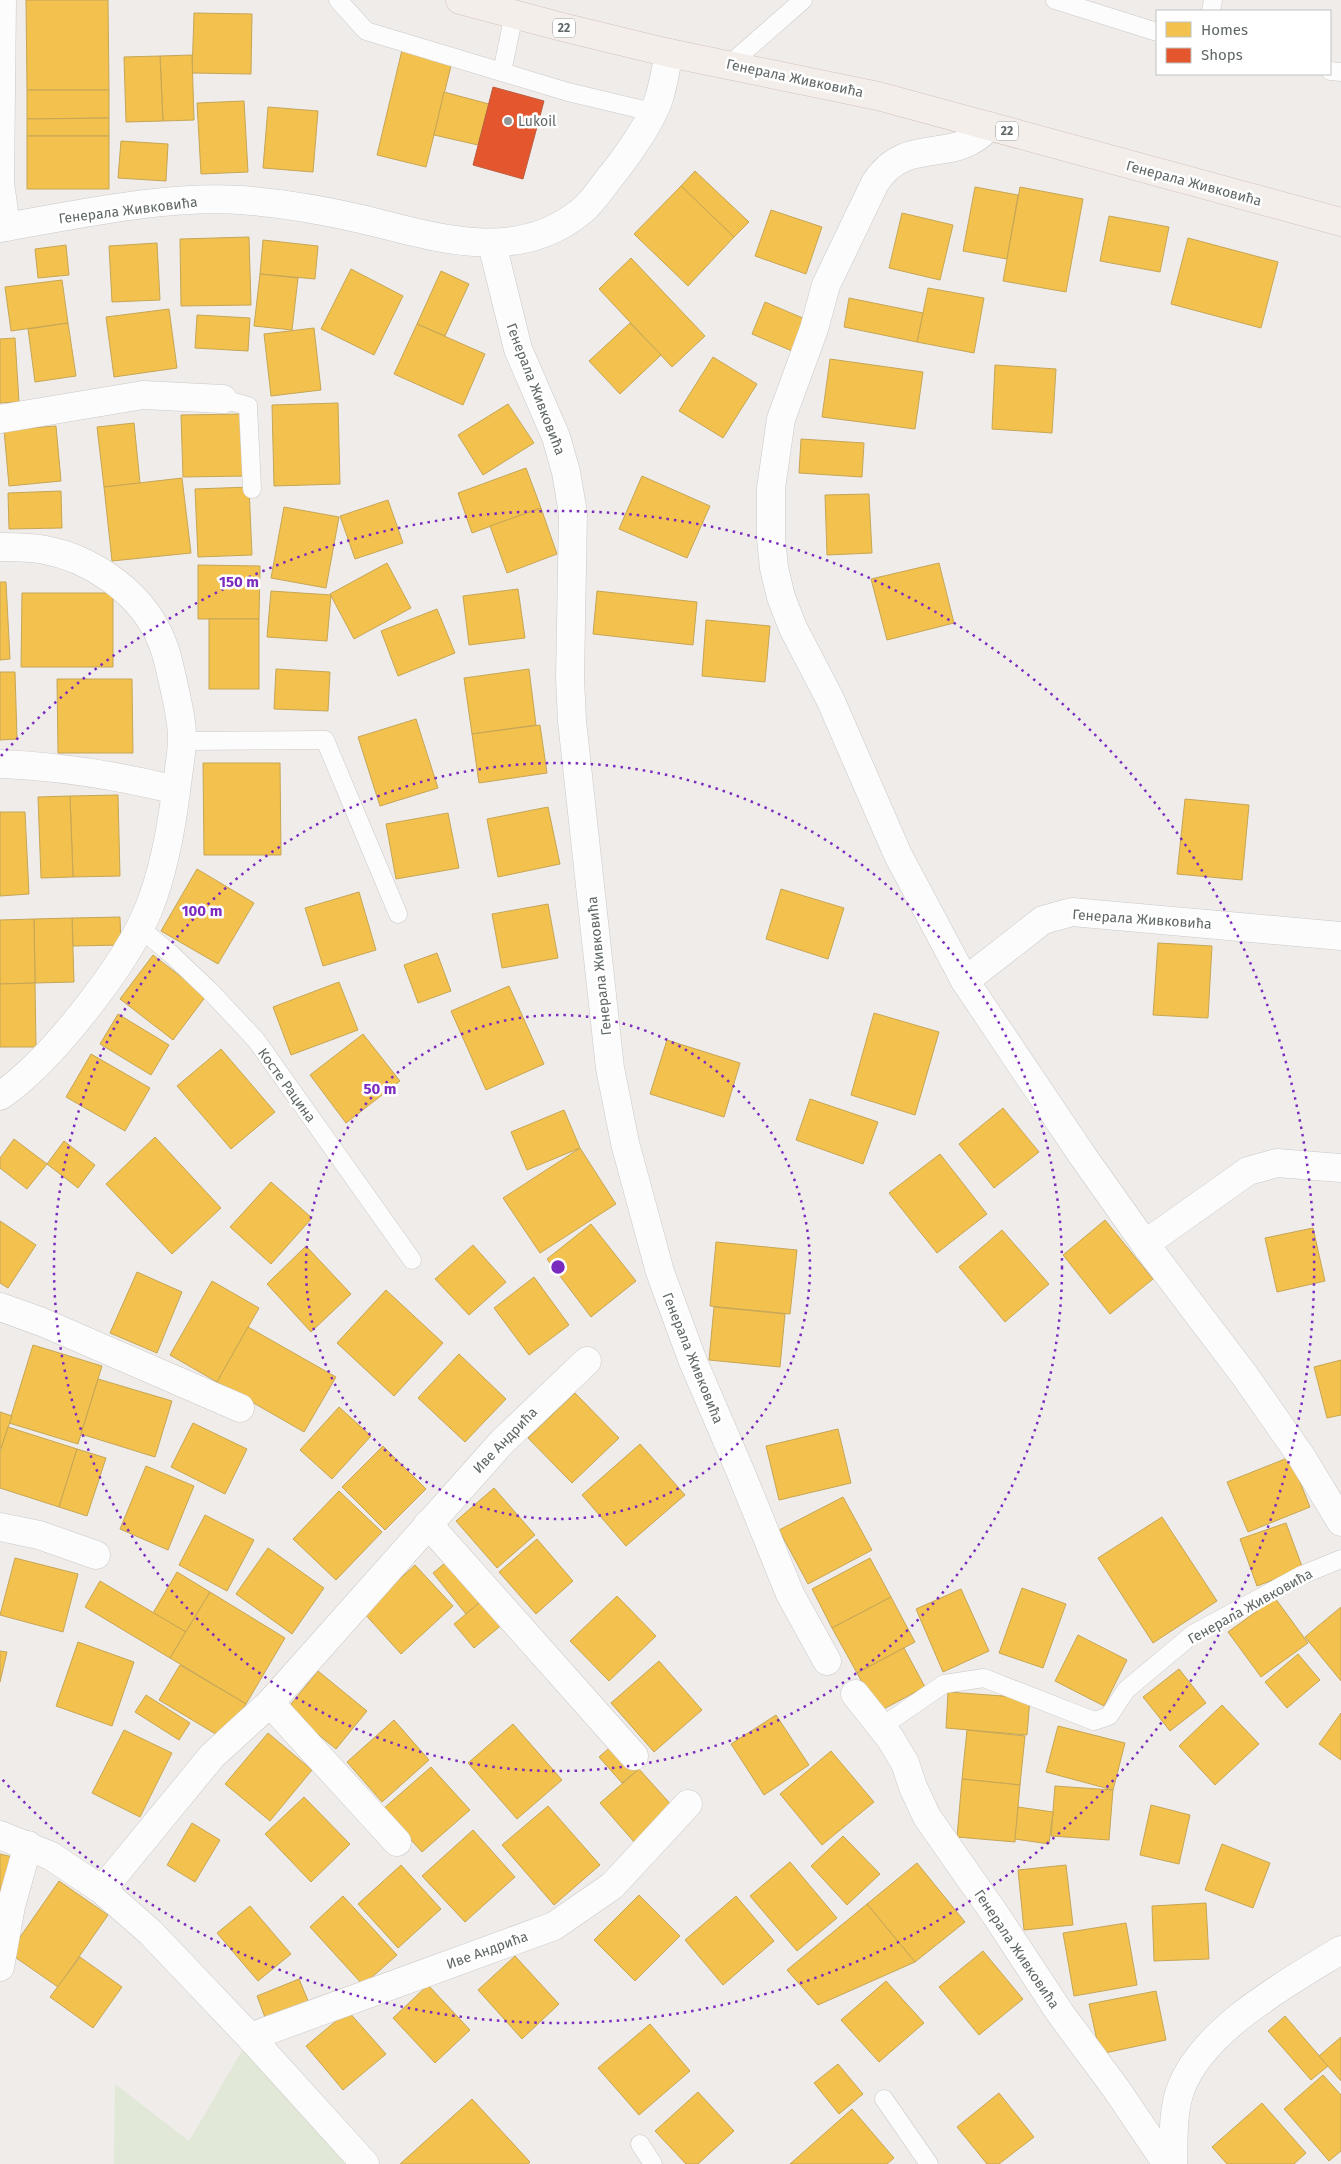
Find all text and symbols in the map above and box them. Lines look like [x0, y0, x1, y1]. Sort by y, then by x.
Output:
legend [1156, 10, 1331, 75]
road number: 22 [553, 18, 575, 38]
text: Homes [1201, 21, 1248, 39]
text: Shops [1201, 46, 1243, 64]
street label: Генерала Живковића [725, 56, 865, 101]
place label: Lukoil [518, 113, 556, 130]
marker: Lukoil [502, 115, 514, 127]
road number: 22 [996, 122, 1018, 140]
street label: Генерала Живковића [1124, 157, 1264, 210]
street label: Генерала Живковића [58, 194, 198, 227]
street label: Генерала Живковића [503, 321, 569, 457]
text: 150 m [219, 573, 259, 591]
street label: Генерала Живковића [584, 896, 615, 1036]
text: 100 m [182, 902, 222, 920]
street label: Генерала Живковића [1072, 906, 1212, 933]
street label: Косте Рацина [254, 1045, 319, 1126]
text: 50 m [363, 1080, 397, 1098]
centre of rings [549, 1258, 567, 1276]
street label: Генерала Живковића [658, 1290, 727, 1426]
street label: Иве Андрића [470, 1404, 541, 1477]
street label: Генерала Живковића [1185, 1565, 1315, 1648]
street label: Генерала Живковића [970, 1887, 1063, 2012]
street label: Иве Андрића [444, 1928, 530, 1973]

